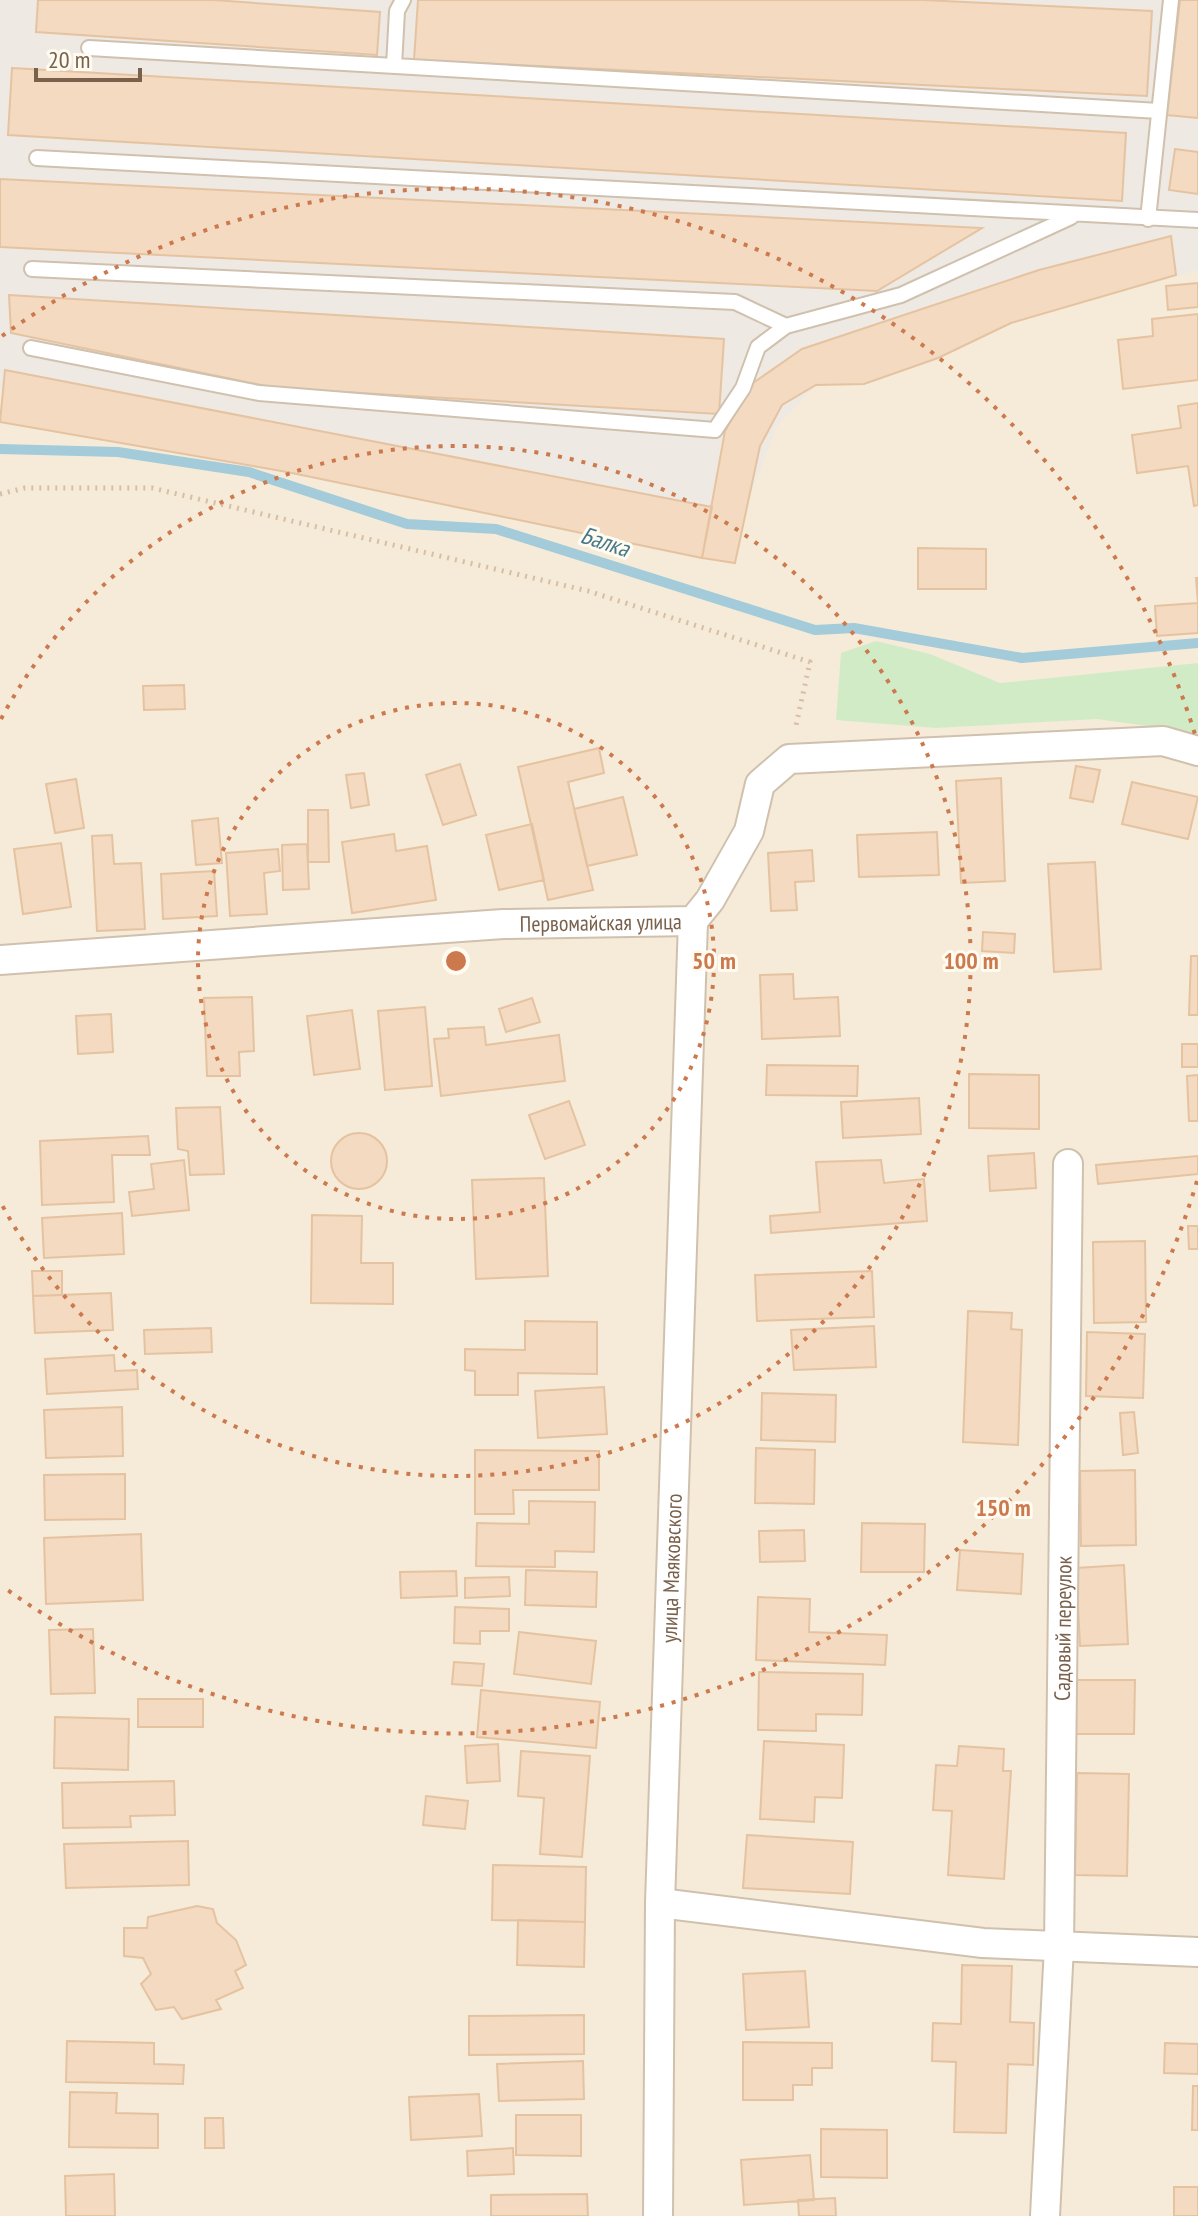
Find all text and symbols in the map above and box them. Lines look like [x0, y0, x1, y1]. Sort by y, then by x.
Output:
scale bar [36, 32, 140, 82]
text: 20 m [48, 44, 90, 75]
water label: Балка [577, 519, 635, 564]
street label: Первомайская улица [519, 907, 682, 938]
text: 50 m [692, 945, 736, 976]
text: 100 m [943, 945, 999, 976]
centre of rings [442, 947, 470, 975]
text: 150 m [975, 1492, 1031, 1523]
street label: улица Маяковского [655, 1493, 688, 1643]
street label: Садовый переулок [1048, 1555, 1078, 1701]

